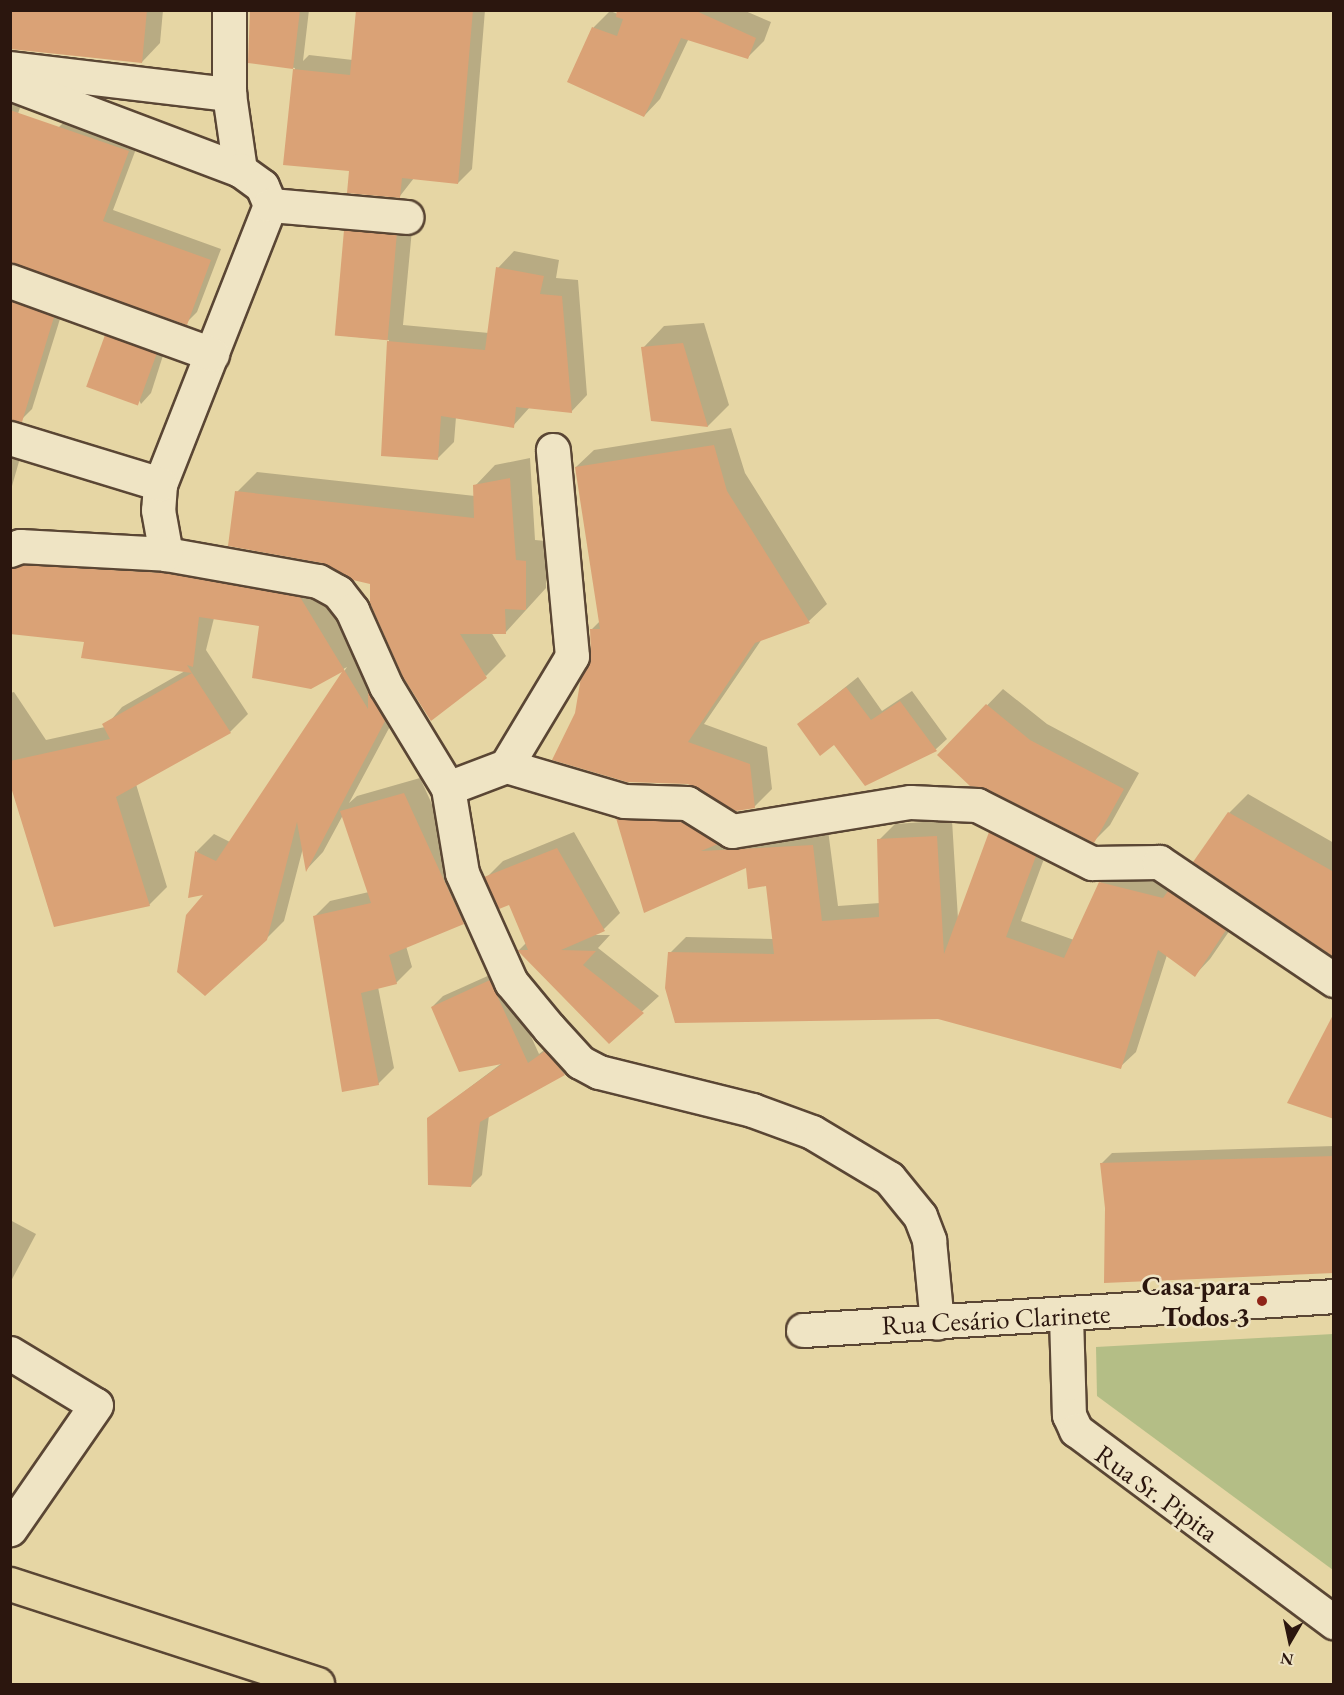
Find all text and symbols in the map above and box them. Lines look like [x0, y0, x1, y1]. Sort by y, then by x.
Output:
place label: Casa para Todos 3 [1142, 1269, 1250, 1332]
marker: Casa para Todos 3 [1255, 1294, 1269, 1308]
street label: Rua Cesário Clarinete [881, 1297, 1111, 1341]
street label: Rua Sr. Pipita [1089, 1438, 1225, 1548]
north arrow [1260, 1611, 1320, 1671]
text: N [1279, 1648, 1295, 1671]

